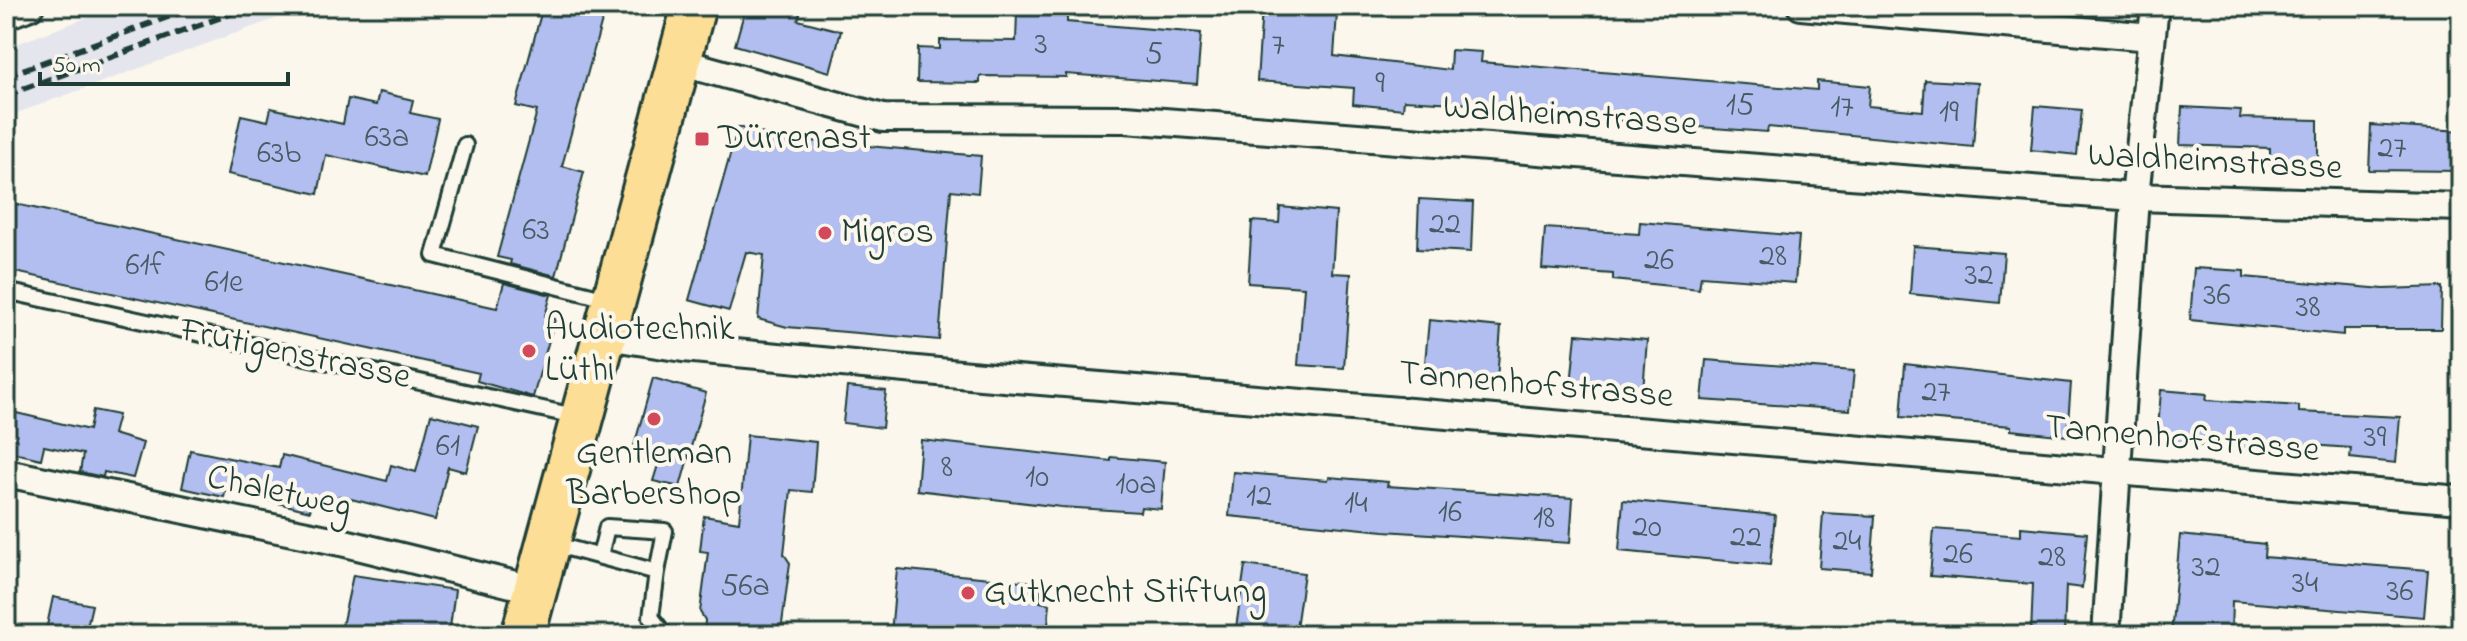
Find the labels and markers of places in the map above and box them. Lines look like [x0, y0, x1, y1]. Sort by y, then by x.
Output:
place label: Dürrenast [717, 113, 871, 166]
marker: Dürrenast [693, 130, 711, 148]
place label: Migros [841, 207, 934, 260]
marker: Migros [816, 224, 834, 242]
place label: Audiotechnik Lüthi [545, 304, 735, 398]
marker: Audiotechnik Lüthi [520, 342, 538, 360]
marker: Gentleman Barbershop [645, 410, 663, 428]
place label: Gentleman Barbershop [566, 428, 741, 522]
place label: Gutknecht Stiftung [984, 567, 1266, 620]
marker: Gutknecht Stiftung [959, 584, 977, 602]

